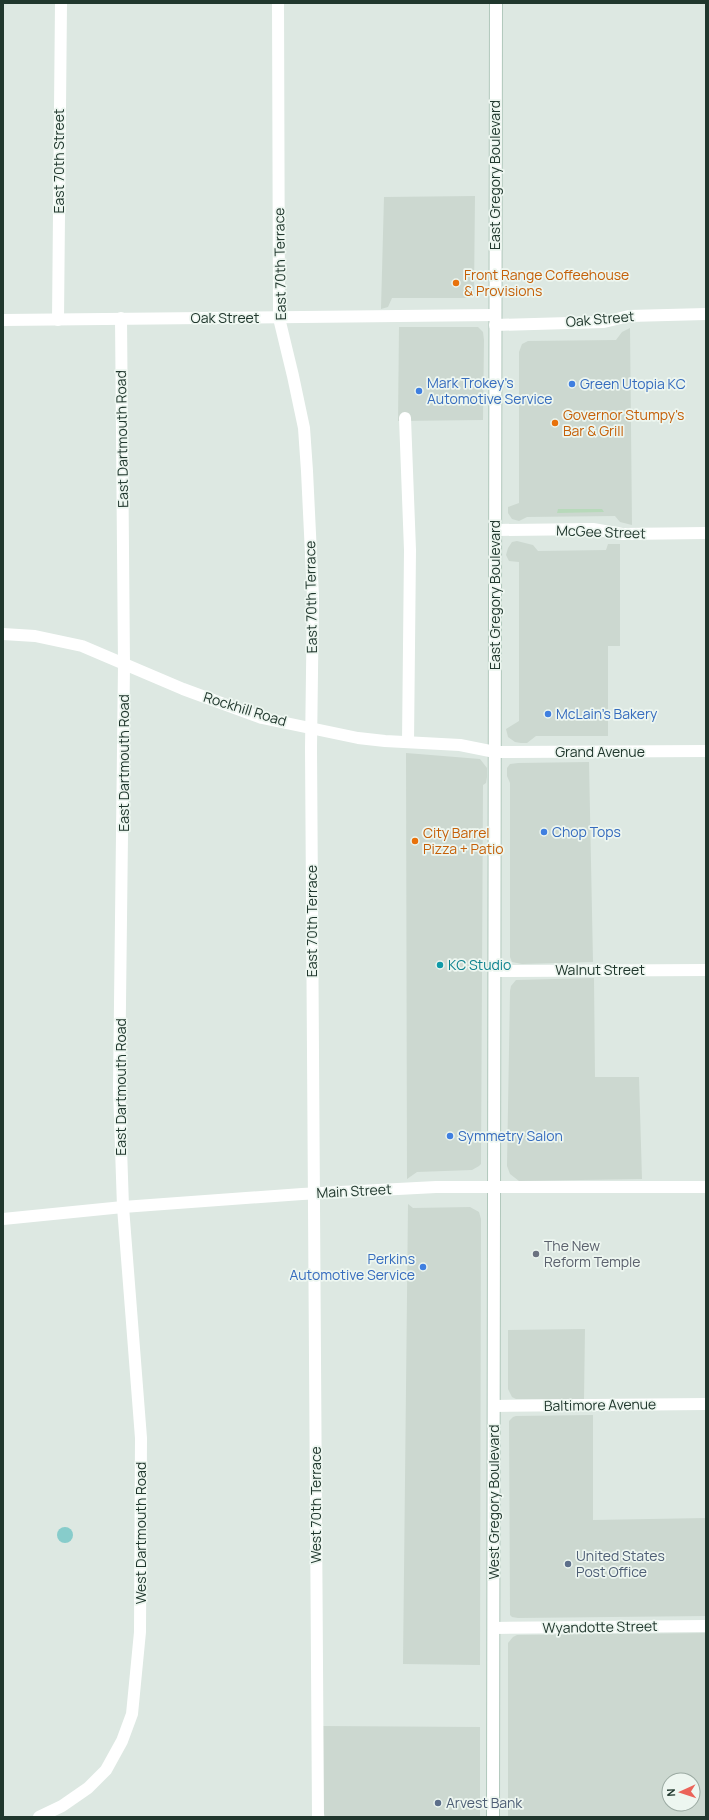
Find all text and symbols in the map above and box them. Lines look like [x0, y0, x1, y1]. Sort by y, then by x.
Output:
street label: East Gregory Boulevard [485, 100, 504, 250]
street label: East 70th Street [49, 108, 68, 213]
street label: East 70th Terrace [269, 208, 290, 320]
place label: Front Range Coffeehouse & Provisions [464, 265, 629, 300]
marker: Front Range Coffeehouse & Provisions [451, 278, 461, 288]
street label: Oak Street [565, 306, 635, 331]
street label: Oak Street [191, 308, 260, 327]
street label: East Dartmouth Road [111, 370, 132, 508]
place label: Mark Trokey's Automotive Service [427, 373, 553, 408]
place label: Green Utopia KC [580, 374, 686, 393]
marker: Green Utopia KC [567, 379, 577, 389]
marker: Mark Trokey's Automotive Service [414, 386, 424, 396]
place label: Governor Stumpy's Bar & Grill [563, 405, 684, 440]
marker: Governor Stumpy's Bar & Grill [550, 418, 560, 428]
street label: East Gregory Boulevard [485, 520, 504, 670]
street label: McGee Street [556, 520, 647, 543]
street label: East 70th Terrace [300, 541, 321, 653]
street label: Rockhill Road [201, 687, 289, 730]
street label: East Dartmouth Road [114, 694, 133, 832]
place label: McLain's Bakery [556, 704, 658, 723]
marker: McLain's Bakery [543, 709, 553, 719]
street label: Grand Avenue [555, 742, 645, 761]
place label: Chop Tops [552, 822, 621, 841]
place label: City Barrel Pizza + Patio [423, 823, 504, 858]
marker: Chop Tops [539, 827, 549, 837]
marker: City Barrel Pizza + Patio [410, 836, 420, 846]
street label: East 70th Terrace [302, 865, 321, 977]
place label: KC Studio [448, 955, 511, 974]
marker: KC Studio [435, 960, 445, 970]
street label: Walnut Street [555, 960, 645, 979]
street label: East Dartmouth Road [111, 1018, 130, 1156]
place label: Symmetry Salon [458, 1126, 563, 1145]
marker: Symmetry Salon [445, 1131, 455, 1141]
street label: Main Street [316, 1179, 392, 1202]
place label: The New Reform Temple [544, 1236, 641, 1271]
place label: Perkins Automotive Service [289, 1249, 415, 1284]
marker: The New Reform Temple [531, 1249, 541, 1259]
marker: Perkins Automotive Service [418, 1262, 428, 1272]
street label: Baltimore Avenue [544, 1394, 656, 1415]
street label: West Gregory Boulevard [484, 1425, 503, 1579]
street label: West 70th Terrace [306, 1446, 325, 1564]
street label: West Dartmouth Road [131, 1462, 150, 1604]
place label: United States Post Office [576, 1546, 665, 1581]
marker: United States Post Office [563, 1559, 573, 1569]
street label: Wyandotte Street [542, 1616, 658, 1637]
north arrow [661, 1772, 701, 1812]
text: N [663, 1788, 678, 1797]
place label: Arvest Bank [446, 1793, 523, 1812]
marker: Arvest Bank [433, 1798, 443, 1808]

